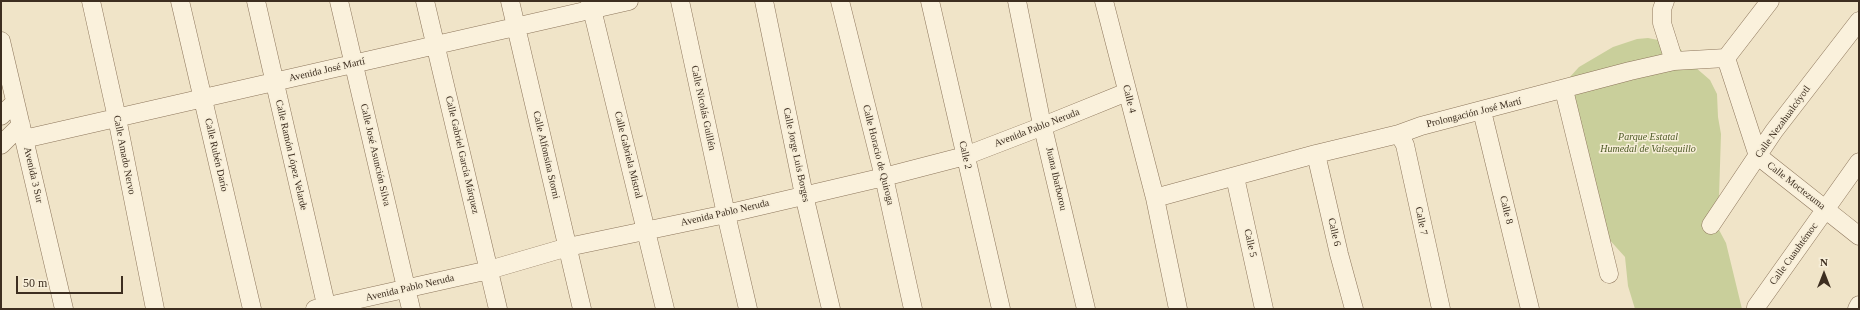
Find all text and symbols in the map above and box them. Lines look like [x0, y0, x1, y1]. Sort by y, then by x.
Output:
street label: Avenida José Martí [288, 55, 366, 85]
street label: Calle Nicolás Guillén [688, 64, 718, 152]
street label: Calle 4 [1120, 84, 1138, 114]
street label: Calle Nezahualcóyotl [1753, 84, 1813, 160]
street label: Calle Gabriel García Márquez [443, 95, 481, 215]
street label: Prolongación José Martí [1425, 95, 1523, 131]
street label: Calle Ramón López Velarde [272, 99, 310, 211]
street label: Calle José Asunción Silva [357, 103, 393, 207]
street label: Calle Horacio de Quiroga [860, 104, 896, 206]
street label: Avenida Pablo Neruda [993, 106, 1081, 150]
street label: Calle Jorge Luis Borges [780, 107, 812, 203]
street label: Calle Alfonsina Storni [530, 110, 562, 200]
street label: Calle Gabriela Mistral [611, 110, 645, 200]
street label: Calle Amado Nervo [110, 114, 138, 196]
street label: Calle Rubén Darío [202, 117, 230, 193]
park label: Parque Estatal Humedal de Valsequillo [1600, 131, 1696, 154]
street label: Calle 2 [956, 140, 974, 170]
street label: Avenida 3 Sur [21, 146, 45, 204]
street label: Juana Ibarborou [1043, 146, 1069, 212]
street label: Calle Moctezuma [1764, 159, 1828, 213]
street label: Calle 8 [1497, 195, 1515, 225]
street label: Avenida Pablo Neruda [680, 197, 770, 229]
street label: Calle 7 [1412, 206, 1430, 236]
street label: Calle 6 [1325, 217, 1343, 247]
street label: Calle Cuauhtémoc [1767, 220, 1821, 288]
street label: Calle 5 [1241, 228, 1259, 258]
north arrow [1804, 254, 1844, 294]
text: N [1820, 256, 1828, 268]
scale bar [18, 268, 125, 294]
street label: Avenida Pablo Neruda [365, 272, 455, 304]
text: 50 m [23, 276, 47, 290]

